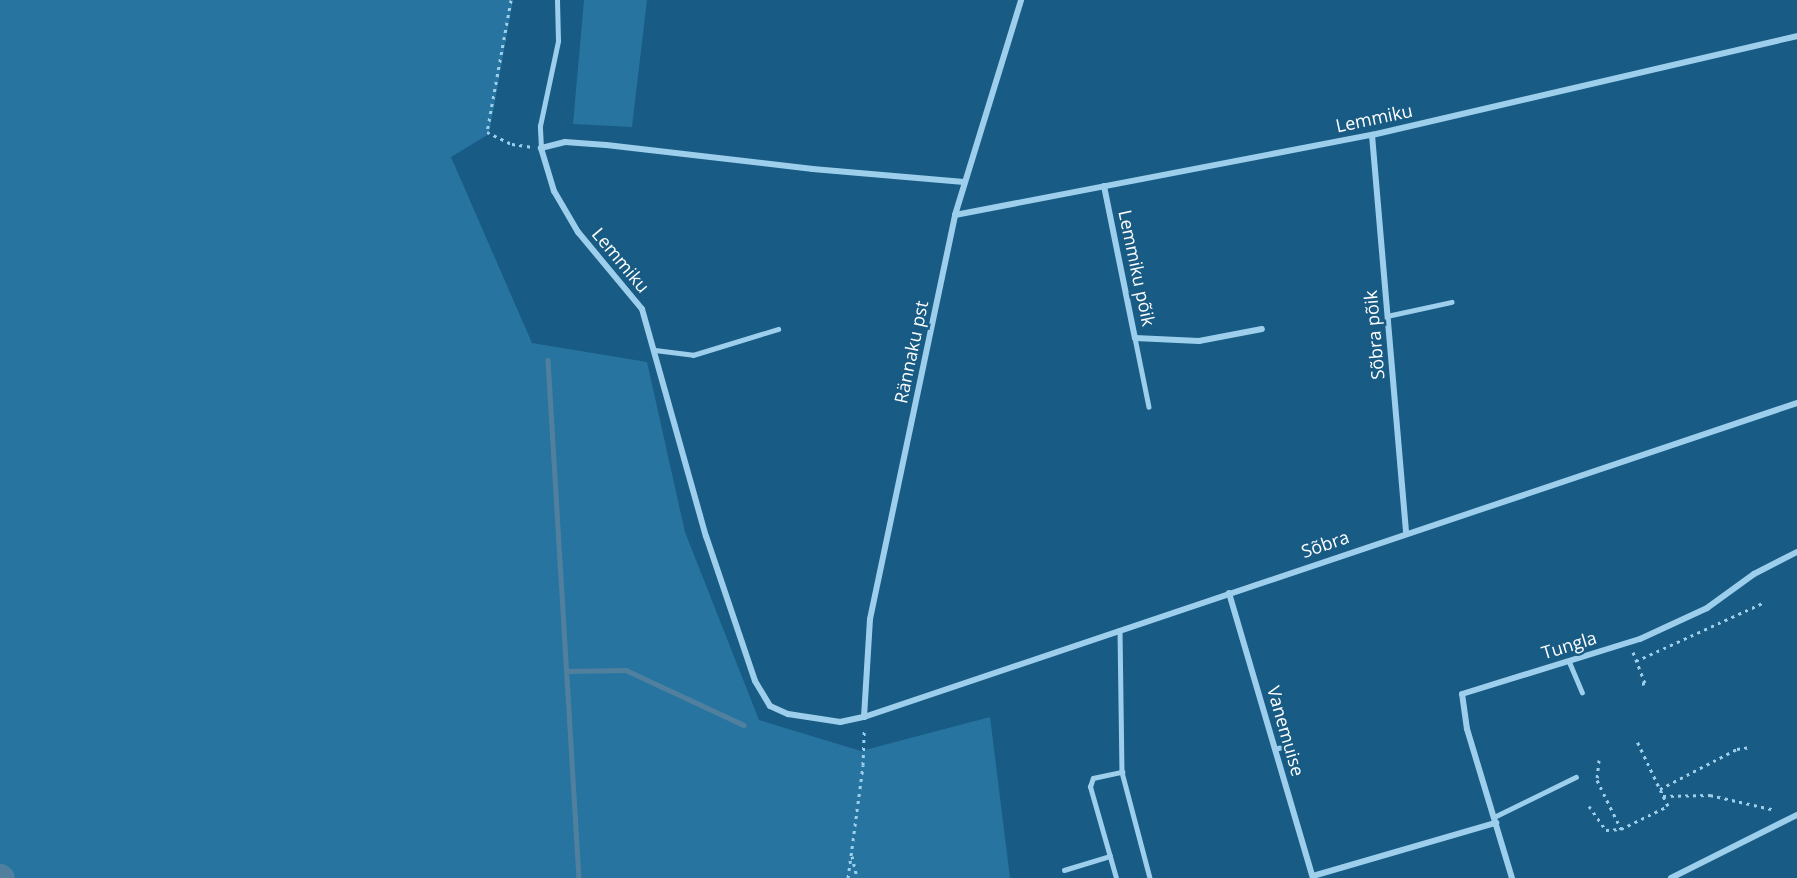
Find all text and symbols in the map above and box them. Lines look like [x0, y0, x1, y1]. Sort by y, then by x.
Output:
street label: Lemmiku [1334, 99, 1414, 137]
street label: Lemmiku põik [1114, 208, 1160, 328]
street label: Lemmiku [588, 223, 654, 297]
street label: Sõbra põik [1359, 289, 1389, 381]
street label: Rännaku pst [890, 299, 932, 405]
street label: Sõbra [1298, 526, 1352, 562]
street label: Tungla [1539, 626, 1599, 664]
street label: Vanemuise [1263, 683, 1309, 779]

